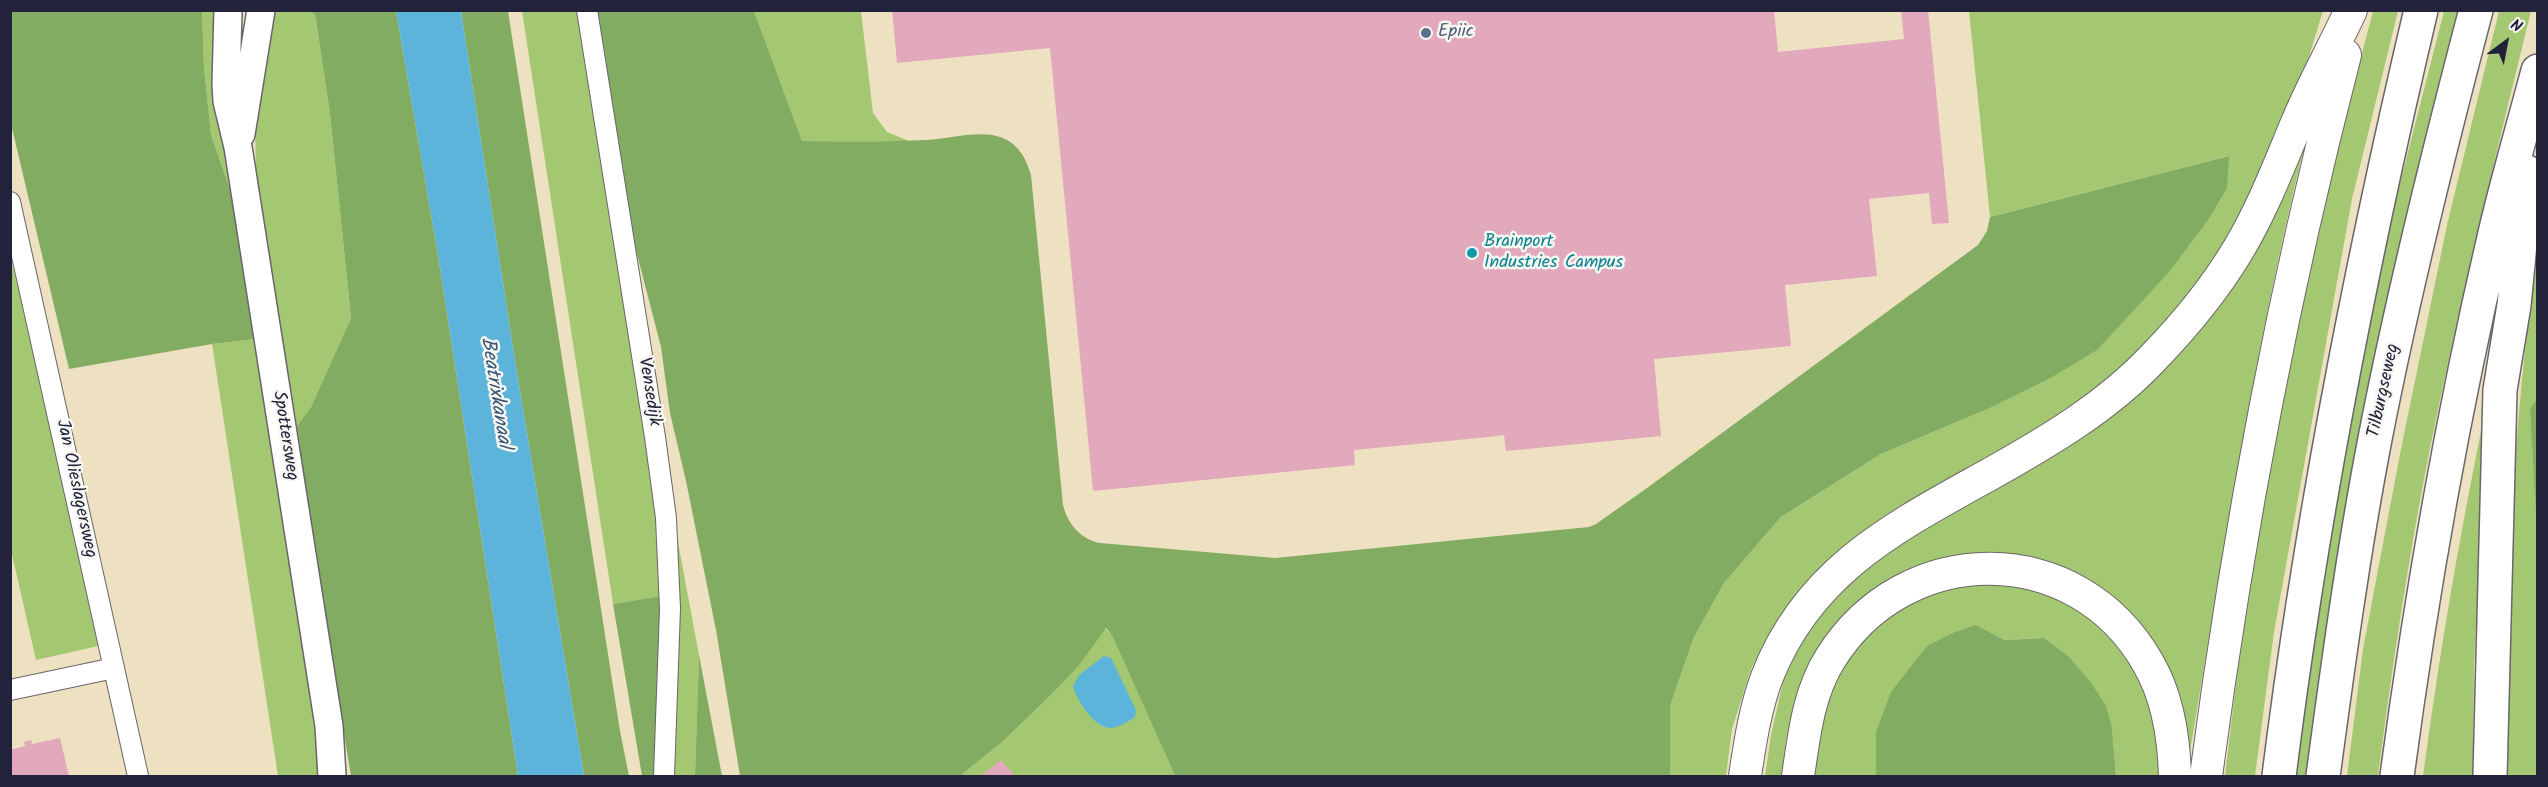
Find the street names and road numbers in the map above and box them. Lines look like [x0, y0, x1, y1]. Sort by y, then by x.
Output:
street label: Tilburgseweg [2365, 342, 2405, 440]
street label: Vensedijk [632, 356, 664, 428]
street label: Spottersweg [266, 390, 302, 482]
street label: Jan Olieslagersweg [50, 418, 100, 560]

